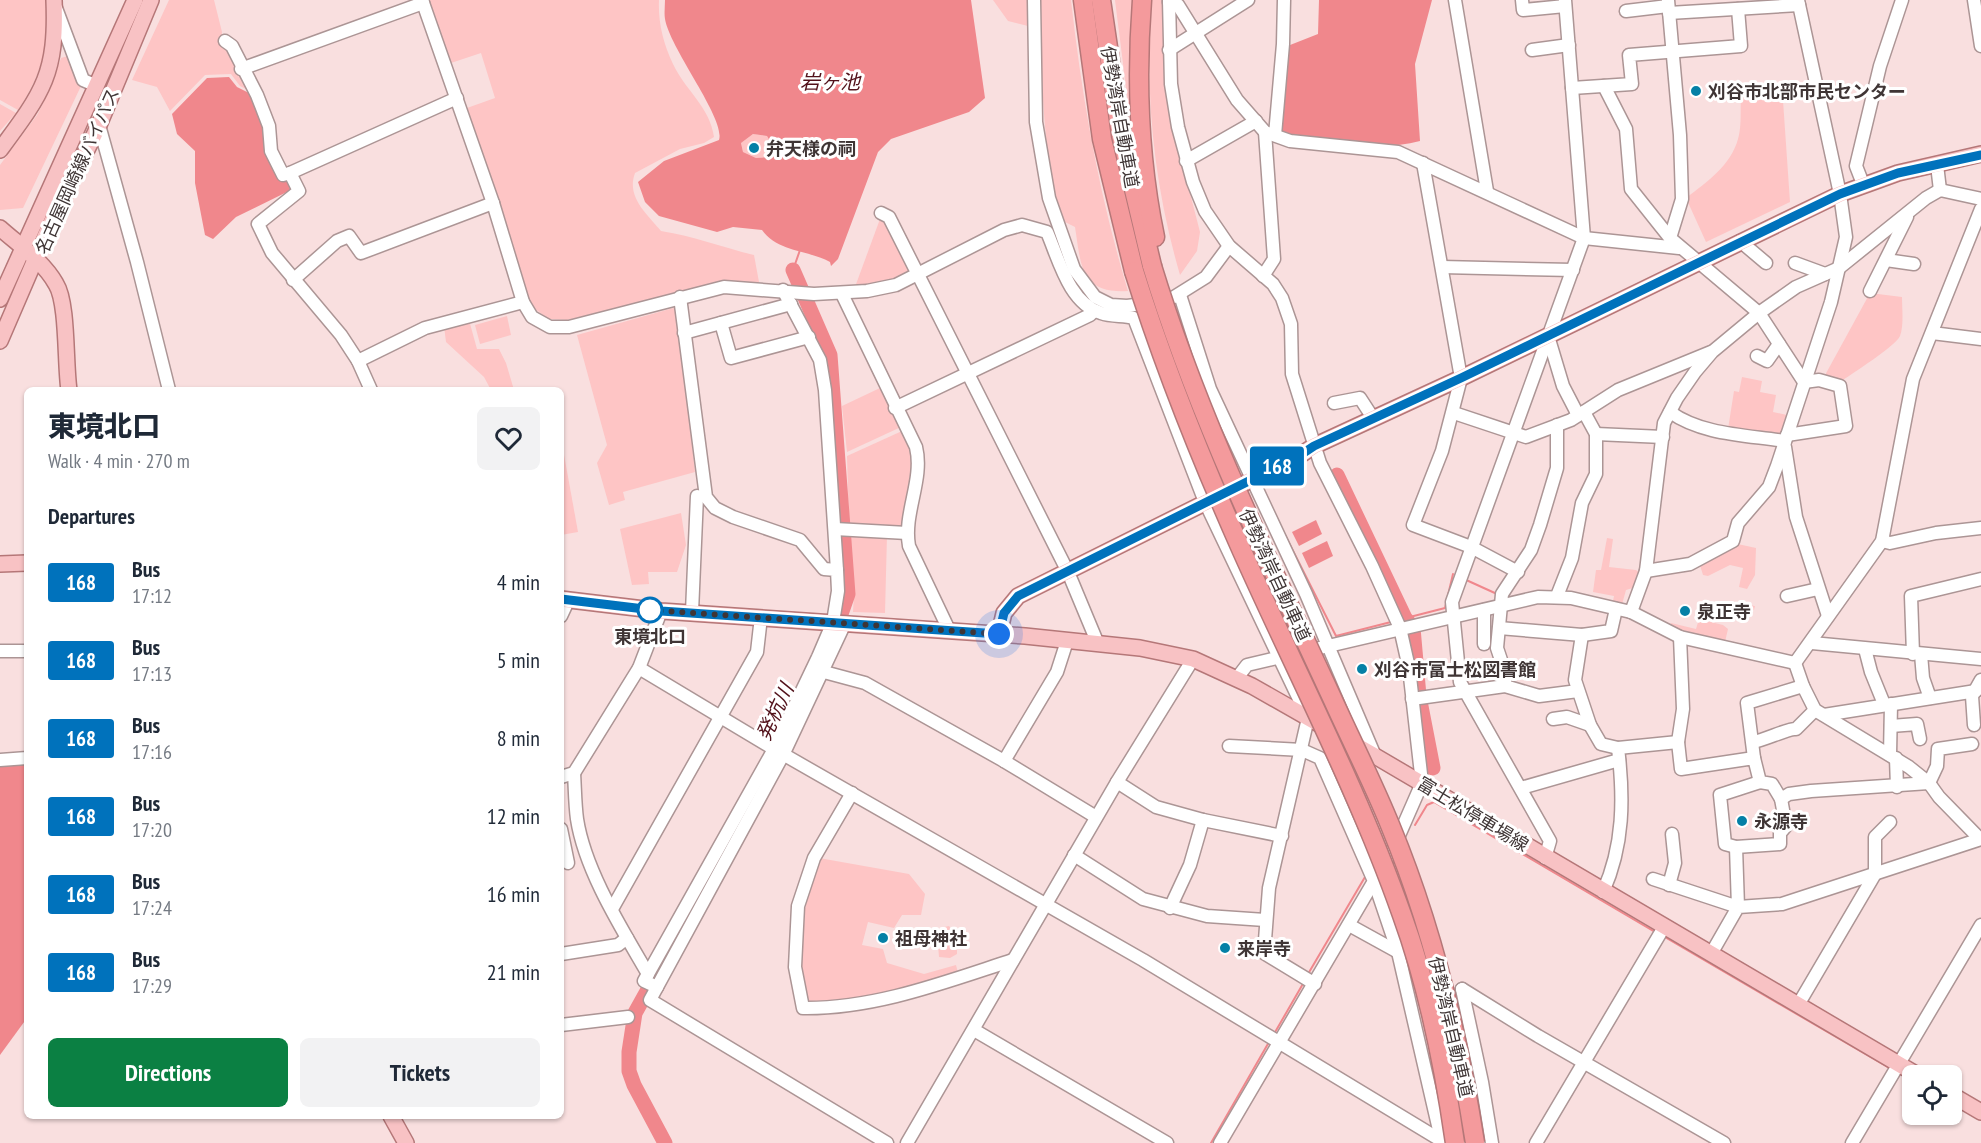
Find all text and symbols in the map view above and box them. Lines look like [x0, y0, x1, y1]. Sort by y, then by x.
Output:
street label: 伊勢湾岸自動車道 [1096, 44, 1144, 190]
water label: 岩ヶ池 [800, 69, 862, 95]
place label: 刈谷市北部市民センター [1708, 80, 1906, 103]
street label: 名古屋岡崎線バイパス [30, 84, 124, 258]
marker: 刈谷市北部市民センター [1689, 84, 1703, 98]
place label: 弁天様の祠 [766, 137, 856, 160]
marker: 弁天様の祠 [747, 141, 761, 155]
text: 東境北口 [48, 407, 160, 444]
button: heart [477, 407, 540, 470]
line badge: 168 [1242, 446, 1312, 486]
text: Walk · 4 min · 270 m [48, 448, 190, 474]
text: 168 [1262, 453, 1292, 480]
text: Departures [48, 502, 135, 530]
street label: 伊勢湾岸自動車道 [1234, 505, 1316, 645]
text: Bus [132, 555, 160, 583]
text: 4 min [497, 568, 540, 596]
text: 168 [66, 569, 96, 596]
text: 17:12 [132, 583, 172, 609]
marker: 東境北口 [637, 597, 663, 623]
place label: 泉正寺 [1697, 600, 1751, 623]
marker: 泉正寺 [1678, 604, 1692, 618]
your location [984, 619, 1014, 649]
place label: 東境北口 [614, 625, 686, 648]
text: Bus [132, 633, 160, 661]
text: 5 min [497, 646, 540, 674]
text: 168 [66, 647, 96, 674]
place label: 刈谷市富士松図書館 [1374, 658, 1536, 681]
text: 17:13 [132, 661, 172, 687]
marker: 刈谷市富士松図書館 [1355, 662, 1369, 676]
water label: 発杭川 [751, 678, 800, 745]
text: Bus [132, 711, 160, 739]
text: 8 min [497, 724, 540, 752]
text: 168 [66, 725, 96, 752]
text: 17:16 [132, 739, 172, 765]
street label: 富士松停車場線 [1413, 772, 1533, 856]
text: Bus [132, 789, 160, 817]
text: 12 min [487, 802, 540, 830]
text: 168 [66, 803, 96, 830]
place label: 永源寺 [1754, 810, 1808, 833]
marker: 永源寺 [1735, 814, 1749, 828]
text: 17:20 [132, 817, 172, 843]
text: Bus [132, 867, 160, 895]
text: 16 min [487, 880, 540, 908]
text: 168 [66, 881, 96, 908]
text: 17:24 [132, 895, 172, 921]
place label: 祖母神社 [895, 927, 967, 950]
marker: 祖母神社 [876, 931, 890, 945]
place label: 来岸寺 [1237, 937, 1291, 960]
marker: 来岸寺 [1218, 941, 1232, 955]
text: Bus [132, 945, 160, 973]
street label: 伊勢湾岸自動車道 [1424, 954, 1478, 1100]
text: 21 min [487, 958, 540, 986]
text: 168 [66, 959, 96, 986]
text: 17:29 [132, 973, 172, 999]
button: Directions [48, 1038, 288, 1107]
button: Tickets [300, 1038, 540, 1107]
map controls [1902, 1065, 1962, 1125]
button: locate [1902, 1065, 1962, 1125]

